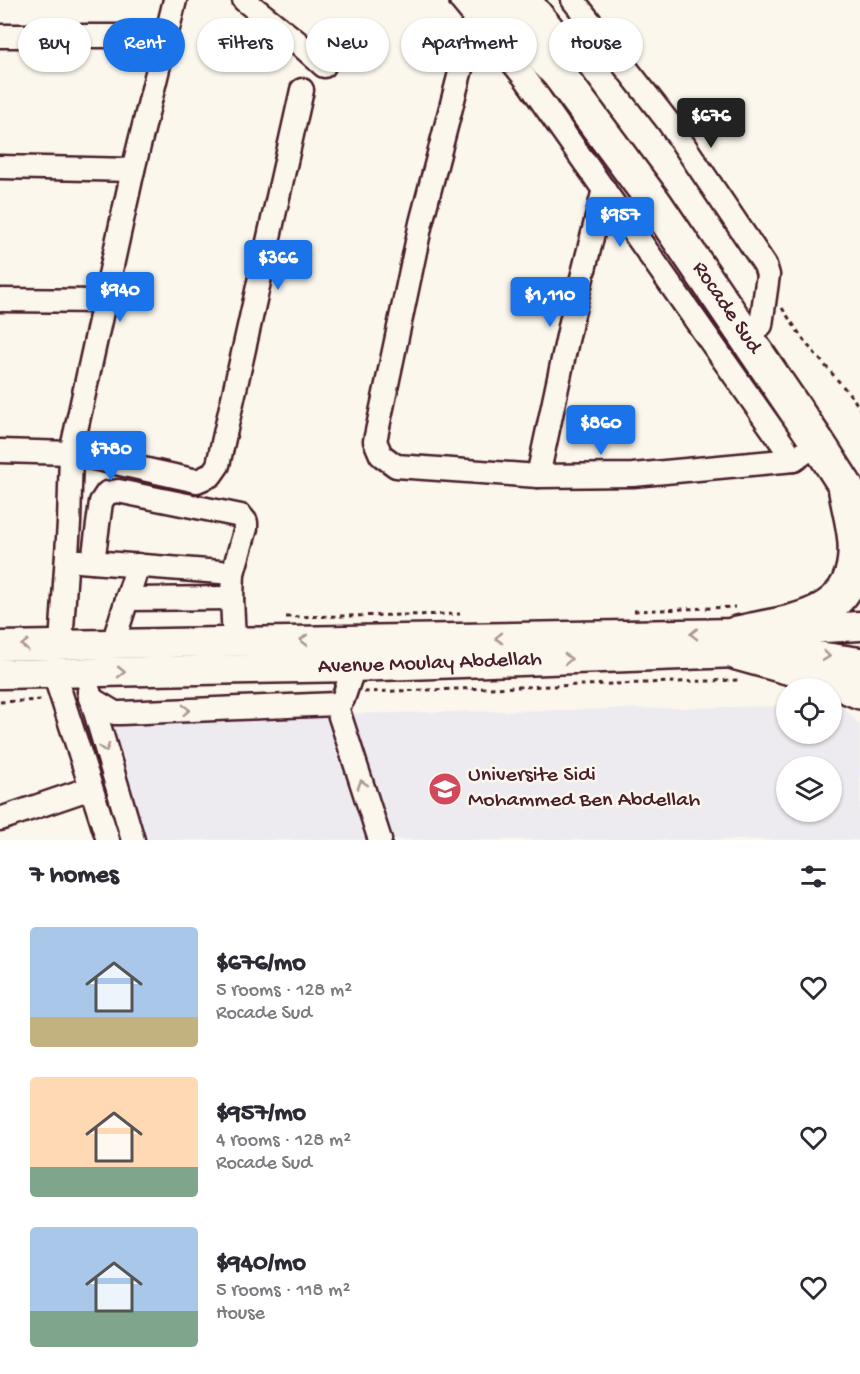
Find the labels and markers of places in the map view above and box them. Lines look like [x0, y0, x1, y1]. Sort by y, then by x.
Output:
pin: $676 [675, 98, 747, 149]
pin: $957 [584, 197, 656, 248]
pin: $366 [242, 240, 314, 291]
pin: $940 [84, 272, 156, 323]
pin: $1,110 [501, 277, 599, 328]
pin: $860 [565, 405, 637, 456]
pin: $780 [75, 431, 147, 482]
place label: Universite Sidi Mohammed Ben Abdellah [468, 763, 700, 814]
school or university icon: Universite Sidi Mohammed Ben Abdellah [427, 771, 463, 807]

